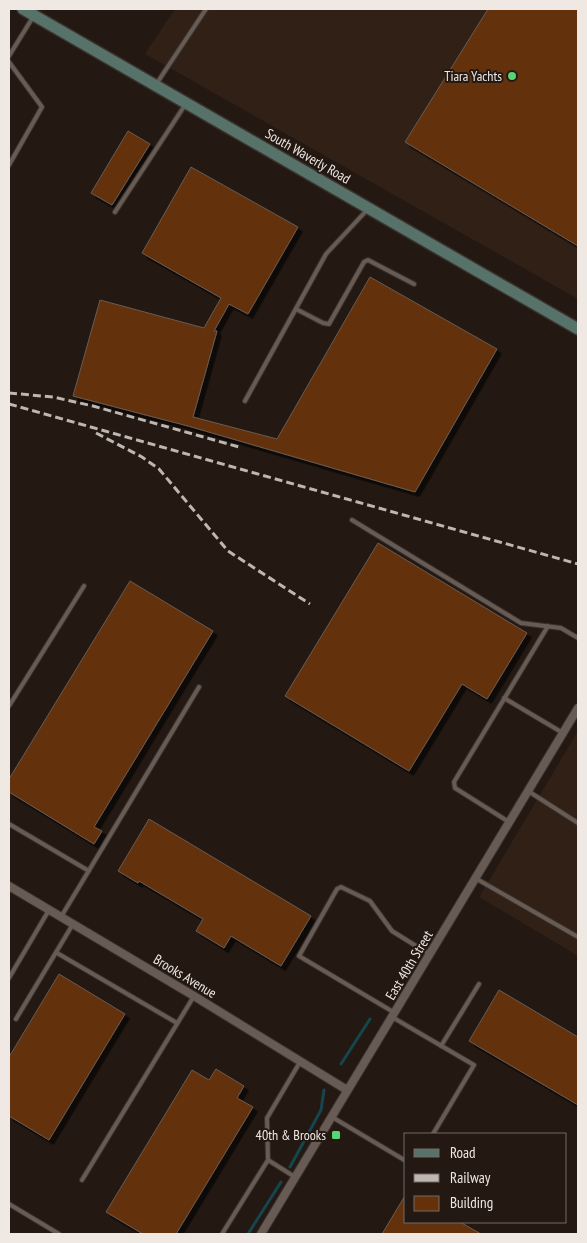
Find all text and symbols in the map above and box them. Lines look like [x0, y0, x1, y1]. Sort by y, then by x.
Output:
place label: Tiara Yachts [444, 67, 502, 85]
marker: Tiara Yachts [506, 70, 518, 82]
street label: South Waverly Road [262, 124, 354, 188]
street label: East 40th Street [381, 927, 437, 1003]
street label: Brooks Avenue [150, 950, 220, 1002]
place label: 40th & Brooks [256, 1126, 326, 1144]
marker: 40th & Brooks [330, 1129, 342, 1141]
legend [404, 1133, 567, 1223]
text: Road [450, 1143, 476, 1162]
text: Railway [450, 1168, 491, 1187]
text: Building [450, 1193, 493, 1212]

